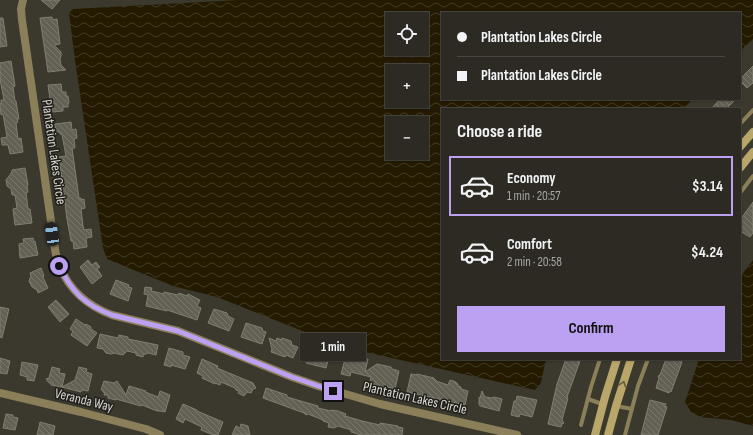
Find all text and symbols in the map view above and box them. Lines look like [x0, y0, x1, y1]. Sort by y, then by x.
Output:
map controls [385, 12, 429, 160]
button: locate [385, 12, 429, 56]
text: Plantation Lakes Circle [481, 28, 602, 47]
button: + [385, 64, 429, 108]
text: Plantation Lakes Circle [481, 66, 602, 85]
street label: Plantation Lakes Circle [38, 98, 70, 206]
button: − [385, 116, 429, 160]
text: Choose a ride [457, 121, 542, 142]
icon: car [459, 168, 495, 204]
text: Economy [507, 169, 556, 188]
text: $3.14 [692, 177, 723, 196]
text: 1 min · 20:57 [507, 188, 560, 204]
car [44, 221, 60, 247]
icon: car [459, 234, 495, 270]
text: Comfort [507, 235, 552, 254]
text: $4.24 [691, 243, 723, 262]
text: 2 min · 20:58 [507, 254, 562, 270]
route start [50, 257, 68, 275]
button: Confirm [457, 306, 725, 352]
callout: 1 min [300, 333, 366, 361]
text: 1 min [321, 339, 345, 355]
street label: Plantation Lakes Circle [361, 378, 469, 418]
one-way arrow [618, 381, 626, 388]
route end [324, 382, 342, 400]
street label: Veranda Way [53, 385, 116, 416]

